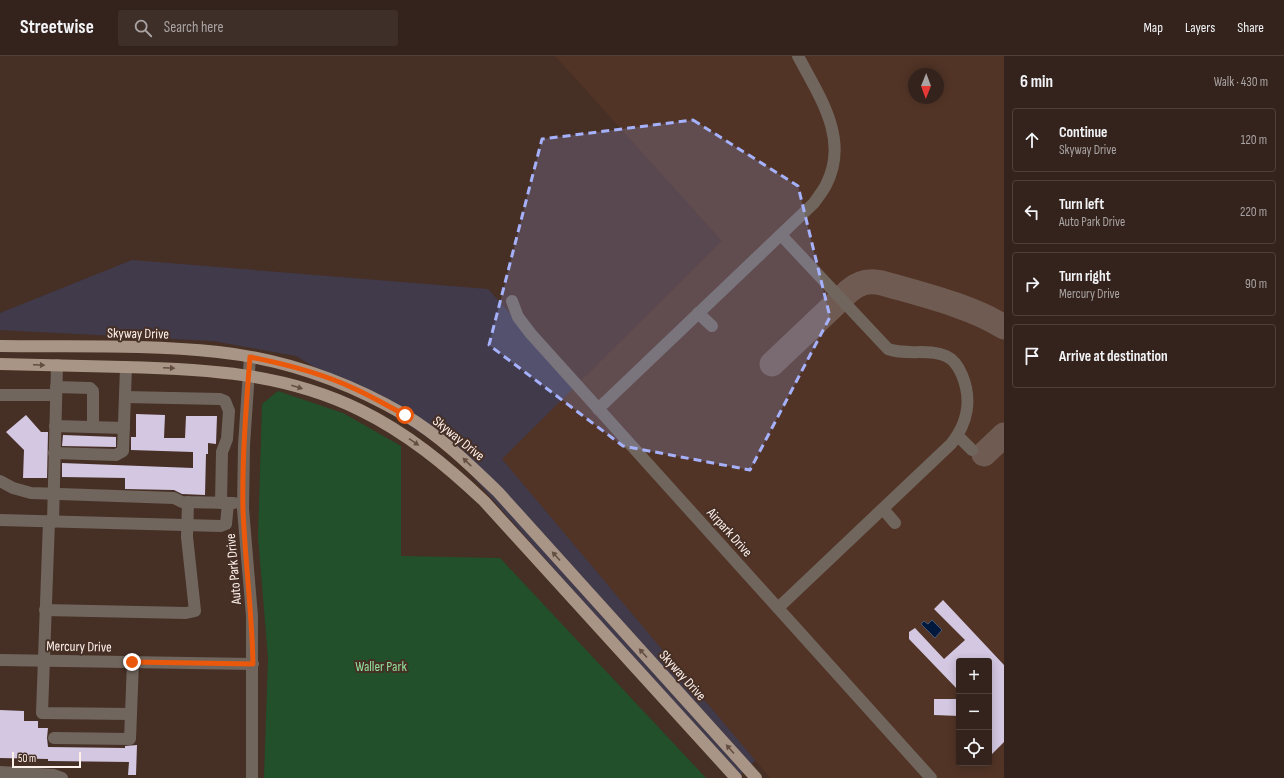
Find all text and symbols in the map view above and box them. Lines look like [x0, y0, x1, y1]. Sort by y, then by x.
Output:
search box [118, 10, 398, 46]
text: Streetwise [20, 16, 94, 39]
icon: search [132, 17, 154, 39]
text: Search here [164, 18, 223, 37]
text: Map [1143, 19, 1163, 36]
text: Layers [1185, 19, 1215, 36]
text: Share [1237, 19, 1264, 36]
north arrow [908, 68, 944, 104]
text: 6 min [1020, 72, 1053, 92]
text: Walk · 430 m [1214, 74, 1268, 90]
text: Continue [1059, 123, 1108, 142]
icon: ahead [1021, 129, 1043, 151]
text: 120 m [1241, 132, 1267, 148]
text: Skyway Drive [1059, 142, 1116, 158]
text: Turn left [1059, 195, 1104, 214]
icon: left [1021, 201, 1043, 223]
text: 220 m [1240, 204, 1267, 220]
text: Auto Park Drive [1059, 214, 1125, 230]
text: Turn right [1059, 267, 1111, 286]
icon: right [1021, 273, 1043, 295]
text: 90 m [1245, 276, 1267, 292]
text: Mercury Drive [1059, 286, 1120, 302]
street label: Skyway Drive [107, 324, 169, 343]
icon: arrive [1021, 345, 1043, 367]
text: Arrive at destination [1059, 347, 1168, 366]
one-way arrow [33, 362, 46, 368]
one-way arrow [163, 365, 175, 372]
one-way arrow [291, 384, 303, 390]
route start [396, 406, 414, 424]
street label: Skyway Drive [429, 412, 488, 464]
one-way arrow [409, 438, 420, 446]
one-way arrow [462, 457, 472, 467]
street label: Airpark Drive [703, 504, 756, 560]
street label: Auto Park Drive [222, 533, 245, 606]
one-way arrow [551, 551, 561, 561]
street label: Mercury Drive [46, 637, 112, 656]
street label: Skyway Drive [656, 647, 710, 704]
one-way arrow [639, 648, 648, 657]
route end [123, 653, 141, 671]
park label: Waller Park [355, 658, 407, 675]
map controls [956, 658, 992, 766]
button: + [956, 658, 992, 694]
button: − [956, 694, 992, 730]
button: locate [956, 730, 992, 766]
one-way arrow [726, 744, 735, 754]
scale bar [12, 750, 81, 769]
text: 50 m [18, 752, 36, 765]

